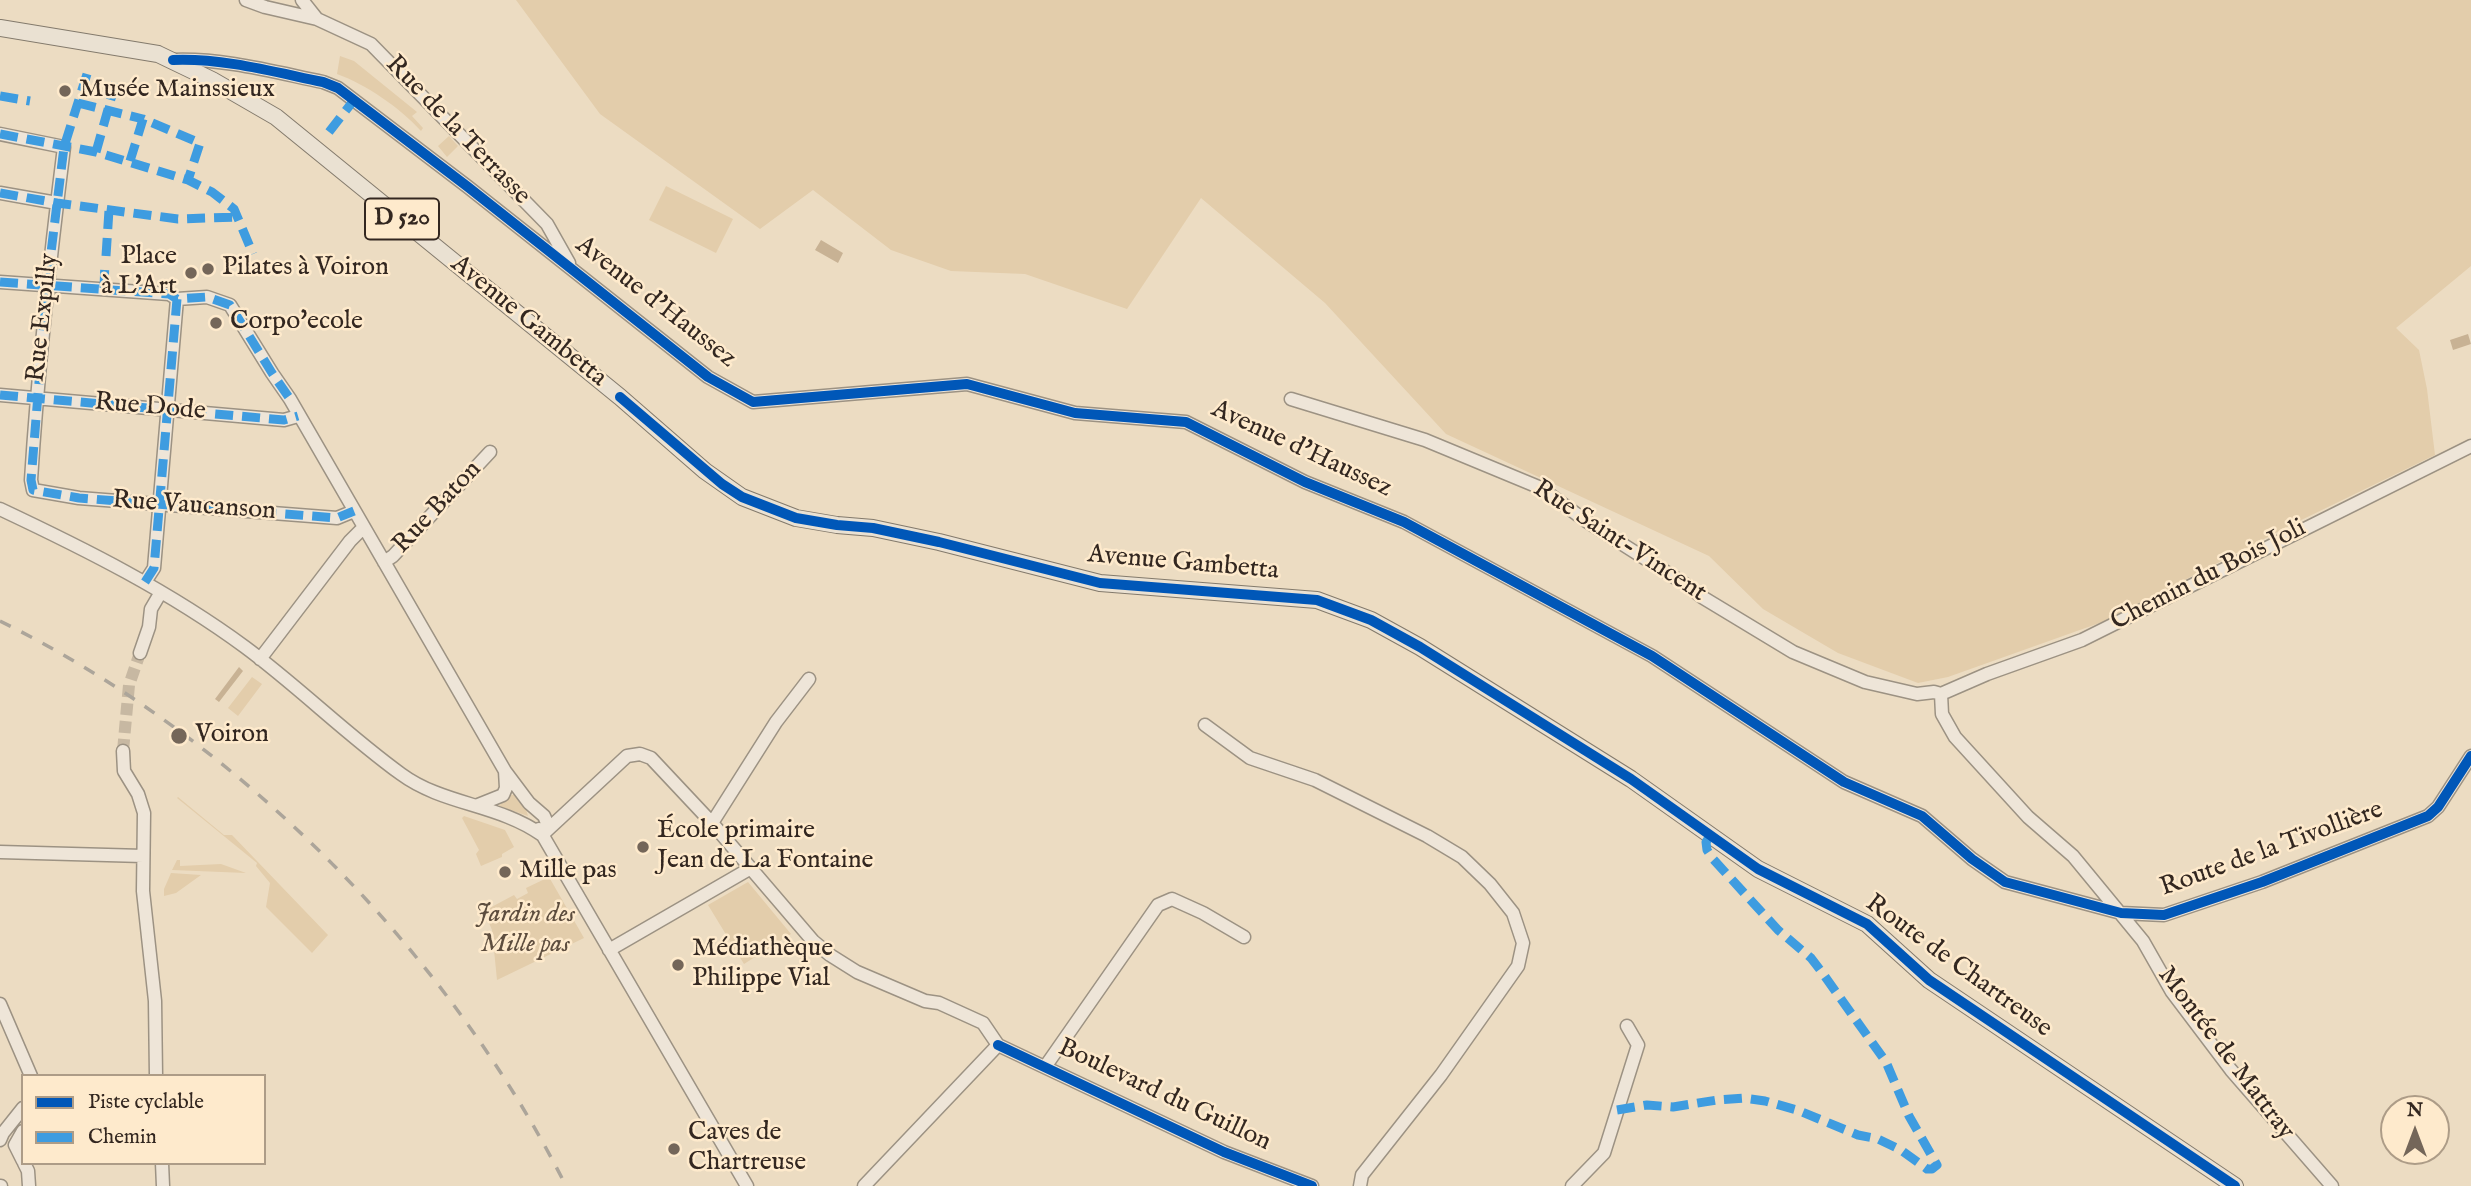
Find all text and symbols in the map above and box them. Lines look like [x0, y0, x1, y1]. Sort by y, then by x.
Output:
street label: Rue de la Terrasse [378, 50, 536, 212]
place label: Musée Mainssieux [79, 75, 275, 107]
marker: Musée Mainssieux [57, 83, 73, 99]
road number: D 520 [365, 198, 439, 240]
street label: Avenue d'Haussez [568, 231, 742, 375]
place label: Place à L'Art [101, 242, 177, 304]
street label: Avenue Gambetta [444, 249, 612, 395]
street label: Rue Expilly [22, 252, 66, 384]
place label: Pilates à Voiron [222, 253, 389, 285]
marker: Pilates à Voiron [200, 261, 216, 277]
marker: Place à L'Art [183, 265, 199, 281]
place label: Corpo'ecole [230, 307, 363, 339]
marker: Corpo'ecole [208, 315, 224, 331]
street label: Rue Dode [93, 388, 207, 428]
street label: Avenue d'Haussez [1206, 395, 1396, 505]
street label: Rue Baton [387, 455, 489, 561]
street label: Rue Saint-Vincent [1526, 474, 1712, 610]
street label: Rue Vaucanson [111, 486, 277, 528]
street label: Chemin du Bois Joli [2106, 513, 2312, 639]
street label: Avenue Gambetta [1086, 540, 1280, 588]
place label: Voiron [195, 720, 269, 752]
marker: Voiron [169, 726, 189, 746]
street label: Route de la Tivollière [2156, 795, 2388, 905]
place label: École primaire Jean de La Fontaine [657, 816, 873, 878]
marker: École primaire Jean de La Fontaine [635, 839, 651, 855]
place label: Mille pas [519, 856, 617, 888]
marker: Mille pas [497, 864, 513, 880]
street label: Route de Chartreuse [1859, 889, 2057, 1045]
park label: Jardin des Mille pas [475, 900, 575, 962]
place label: Médiathèque Philippe Vial [692, 934, 833, 996]
marker: Médiathèque Philippe Vial [670, 957, 686, 973]
street label: Montée de Mattray [2150, 961, 2300, 1147]
street label: Boulevard du Guillon [1053, 1033, 1275, 1159]
legend [21, 1074, 266, 1165]
text: Piste cyclable [88, 1089, 204, 1116]
north arrow [2380, 1095, 2450, 1165]
text: N [2407, 1099, 2423, 1123]
place label: Caves de Chartreuse [688, 1118, 806, 1180]
text: Chemin [88, 1124, 157, 1151]
marker: Caves de Chartreuse [666, 1141, 682, 1157]

